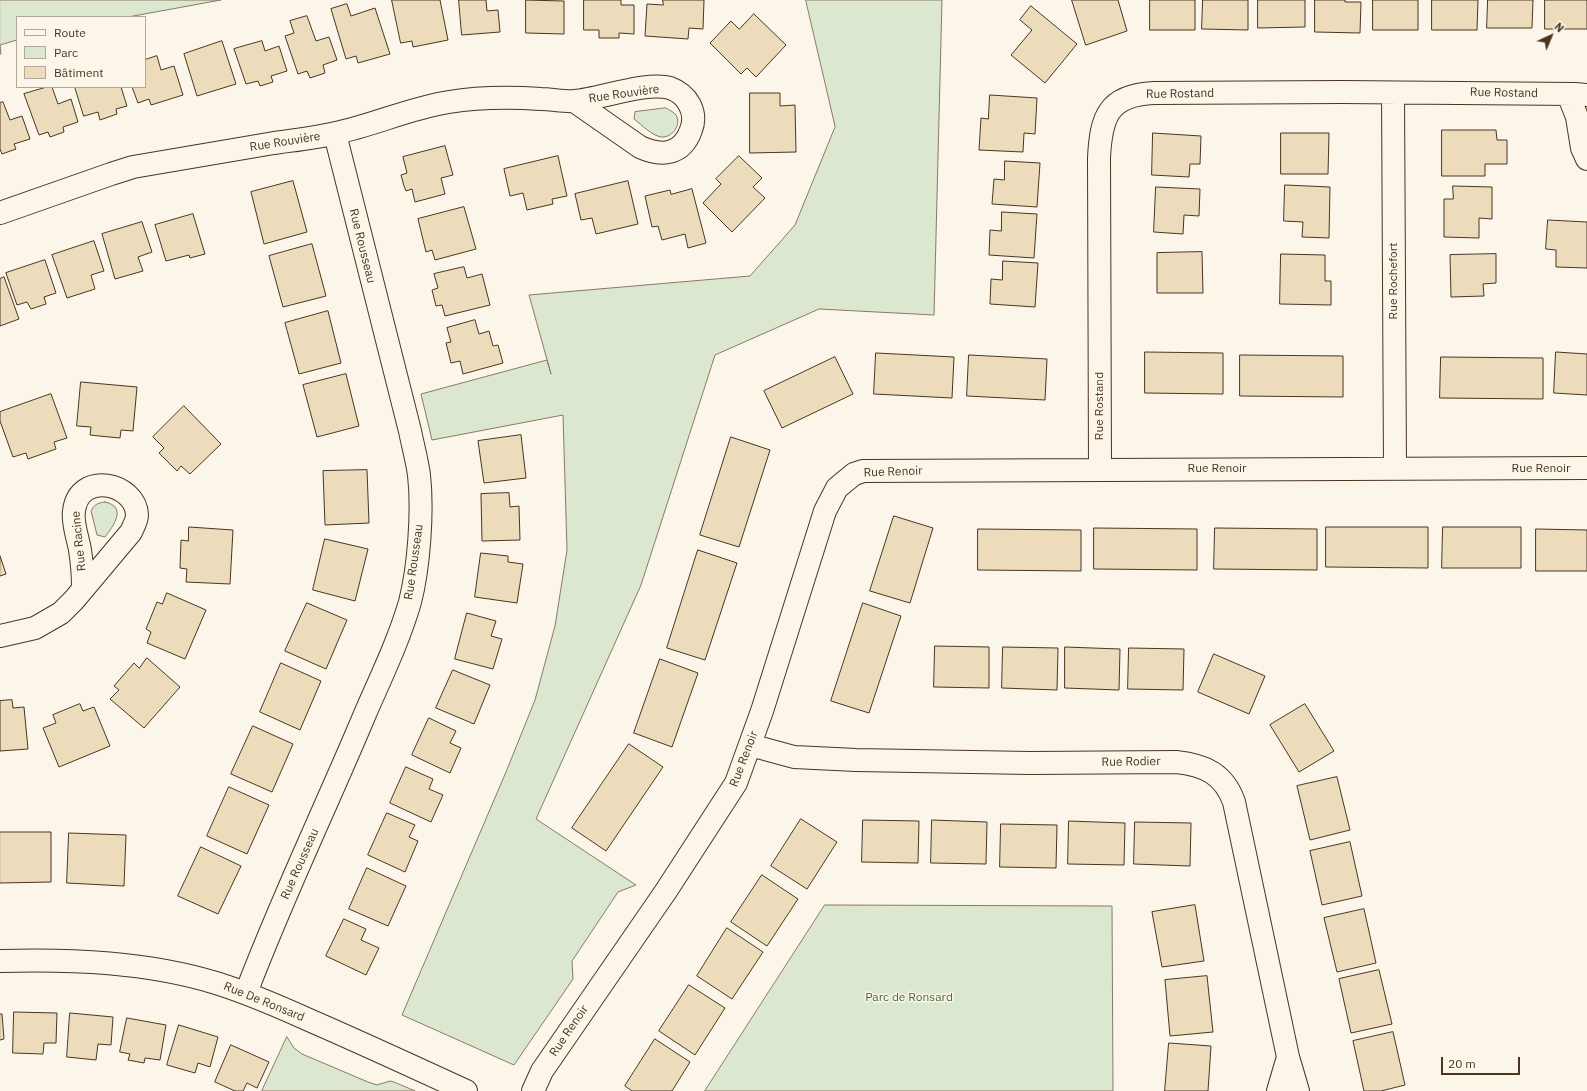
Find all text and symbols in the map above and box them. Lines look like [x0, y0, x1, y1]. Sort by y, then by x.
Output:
legend [16, 16, 146, 88]
north arrow [1531, 16, 1571, 56]
text: N [1552, 20, 1567, 35]
text: Route [54, 25, 86, 40]
text: Parc [54, 45, 78, 60]
text: Bâtiment [54, 65, 104, 80]
street label: Rue Rouvière [588, 82, 660, 106]
street label: Rue Rostand [1470, 85, 1538, 101]
street label: Rue Rostand [1146, 86, 1214, 102]
street label: Rue Rouvière [249, 129, 321, 155]
street label: Rue Rousseau [346, 207, 378, 285]
street label: Rue Rochefort [1387, 243, 1401, 319]
street label: Rue Rostand [1093, 372, 1107, 440]
street label: Rue Renoir [1188, 462, 1246, 476]
street label: Rue Renoir [1512, 462, 1570, 476]
street label: Rue Renoir [863, 464, 923, 480]
street label: Rue Racine [69, 510, 89, 572]
street label: Rue Rousseau [402, 523, 426, 601]
street label: Rue Renoir [727, 729, 761, 789]
street label: Rue Rodier [1101, 754, 1161, 770]
street label: Rue Rousseau [278, 826, 322, 902]
street label: Rue De Ronsard [221, 979, 307, 1025]
park label: Parc de Ronsard [865, 991, 953, 1005]
street label: Rue Renoir [547, 1003, 591, 1059]
scale bar [1443, 1049, 1522, 1075]
text: 20 m [1448, 1056, 1476, 1071]

